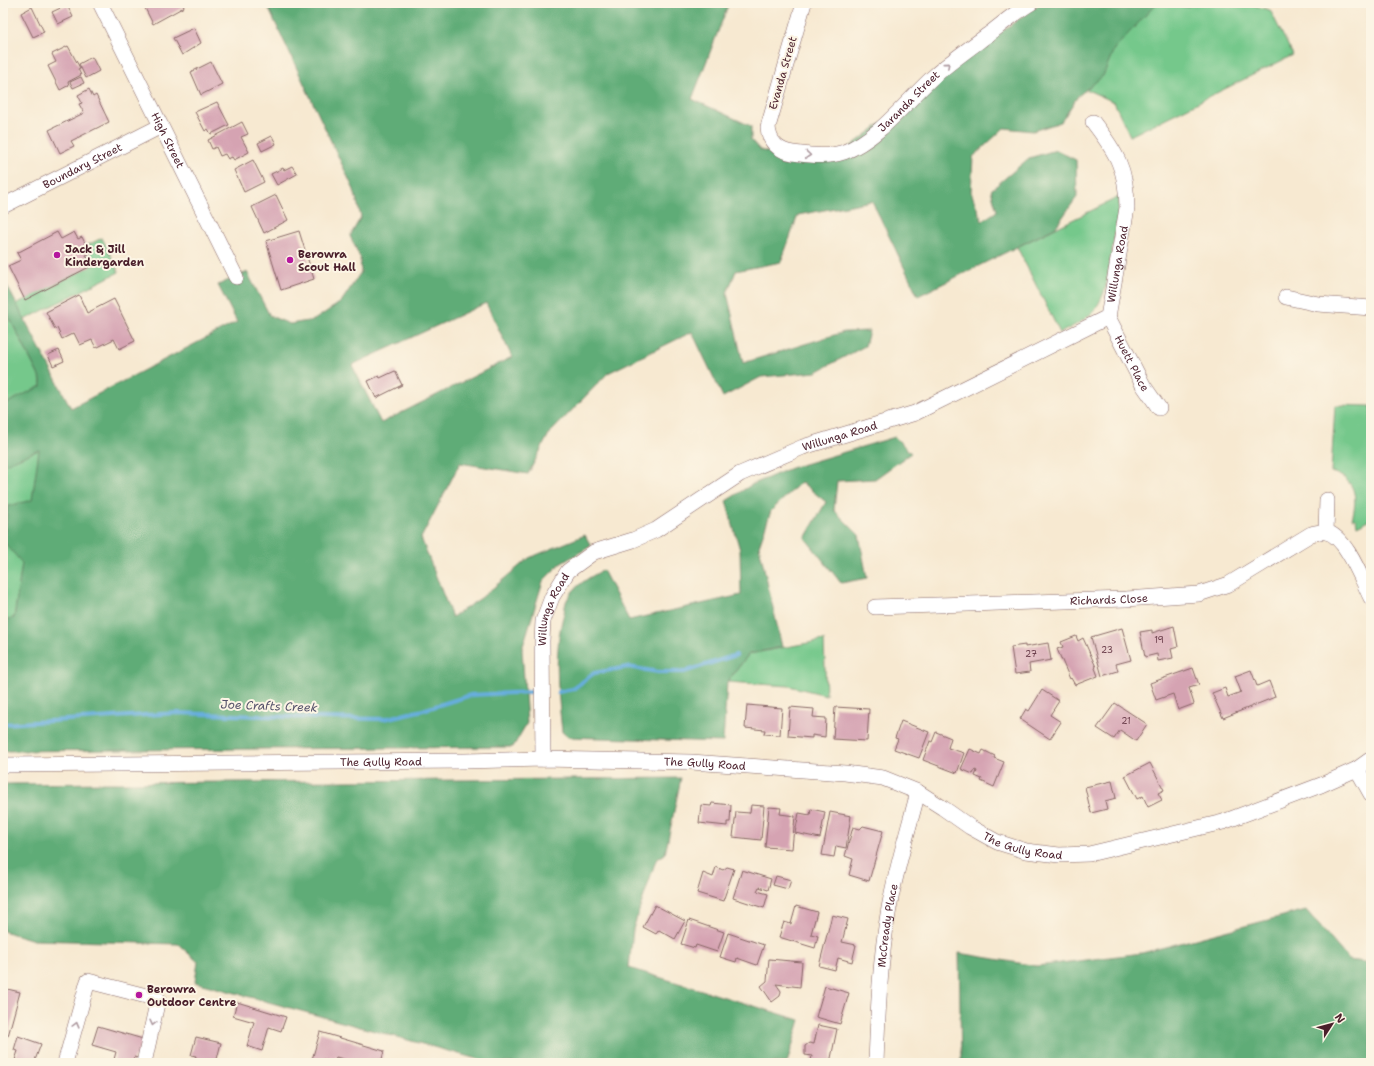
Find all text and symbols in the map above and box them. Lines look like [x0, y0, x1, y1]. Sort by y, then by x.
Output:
street label: Evanda Street [765, 34, 801, 111]
one-way arrow [943, 63, 950, 70]
street label: Jaranda Street [875, 67, 943, 135]
street label: High Street [148, 110, 188, 171]
street label: Boundary Street [40, 139, 125, 192]
one-way arrow [805, 150, 811, 159]
street label: Willunga Road [1103, 224, 1131, 304]
place label: Jack & Jill Kindergarden [65, 242, 145, 270]
place label: Berowra Scout Hall [298, 247, 356, 275]
marker: Jack & Jill Kindergarden [52, 250, 62, 260]
marker: Berowra Scout Hall [285, 255, 295, 265]
street label: Huett Place [1111, 332, 1153, 394]
street label: Willunga Road [800, 417, 879, 454]
street label: Willunga Road [534, 570, 573, 646]
street label: Richards Close [1070, 590, 1148, 608]
house number: 19 [1154, 634, 1164, 646]
house number: 23 [1101, 644, 1113, 656]
house number: 27 [1025, 648, 1037, 660]
water label: Joe Crafts Creek [220, 696, 318, 716]
house number: 21 [1121, 715, 1131, 727]
street label: The Gully Road [340, 754, 422, 770]
street label: The Gully Road [664, 754, 746, 773]
street label: The Gully Road [980, 828, 1063, 863]
street label: McCready Place [874, 882, 901, 968]
place label: Berowra Outdoor Centre [147, 982, 237, 1010]
marker: Berowra Outdoor Centre [134, 990, 144, 1000]
north arrow [1312, 1004, 1352, 1044]
text: N [1331, 1010, 1348, 1027]
one-way arrow [149, 1020, 157, 1027]
one-way arrow [71, 1022, 79, 1029]

